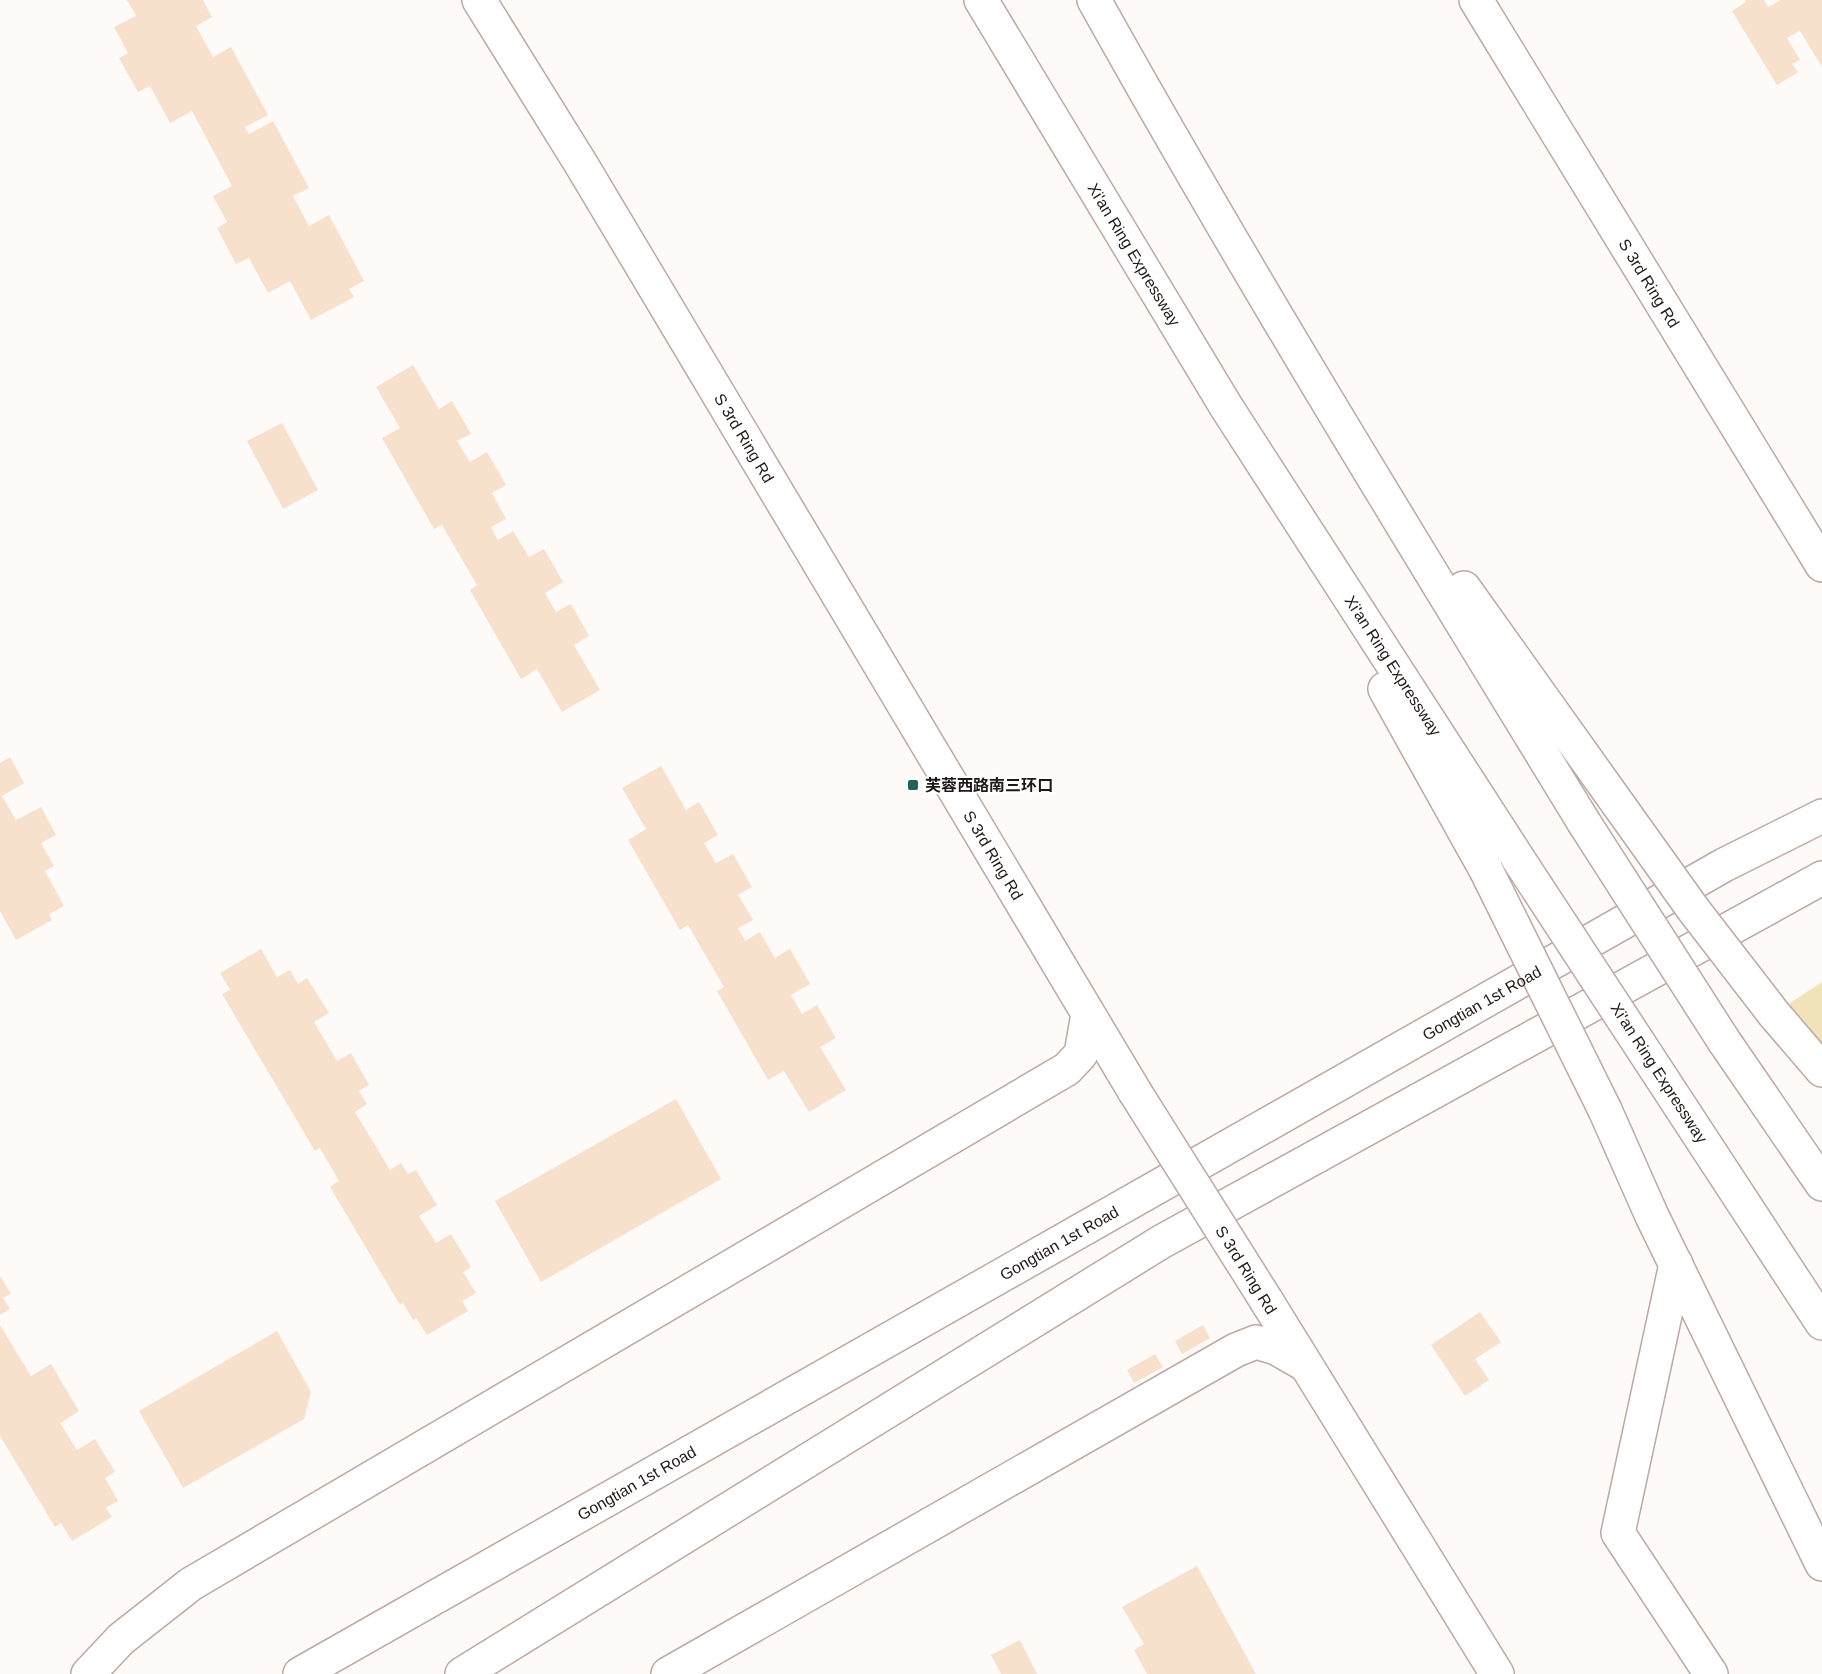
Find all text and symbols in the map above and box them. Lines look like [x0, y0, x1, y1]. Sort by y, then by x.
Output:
street label: Xi'an Ring Expressway [1085, 180, 1184, 329]
street label: S 3rd Ring Rd [1616, 236, 1683, 330]
street label: S 3rd Ring Rd [711, 390, 778, 485]
street label: Xi'an Ring Expressway [1342, 592, 1445, 739]
place label: 芙蓉西路南三环口 [925, 777, 1053, 794]
marker: 芙蓉西路南三环口 [906, 778, 920, 792]
street label: S 3rd Ring Rd [960, 808, 1027, 903]
street label: Gongtian 1st Road [1419, 962, 1544, 1043]
street label: Xi'an Ring Expressway [1607, 1000, 1711, 1146]
street label: Gongtian 1st Road [997, 1202, 1121, 1283]
street label: S 3rd Ring Rd [1212, 1223, 1280, 1317]
street label: Gongtian 1st Road [574, 1442, 699, 1523]

